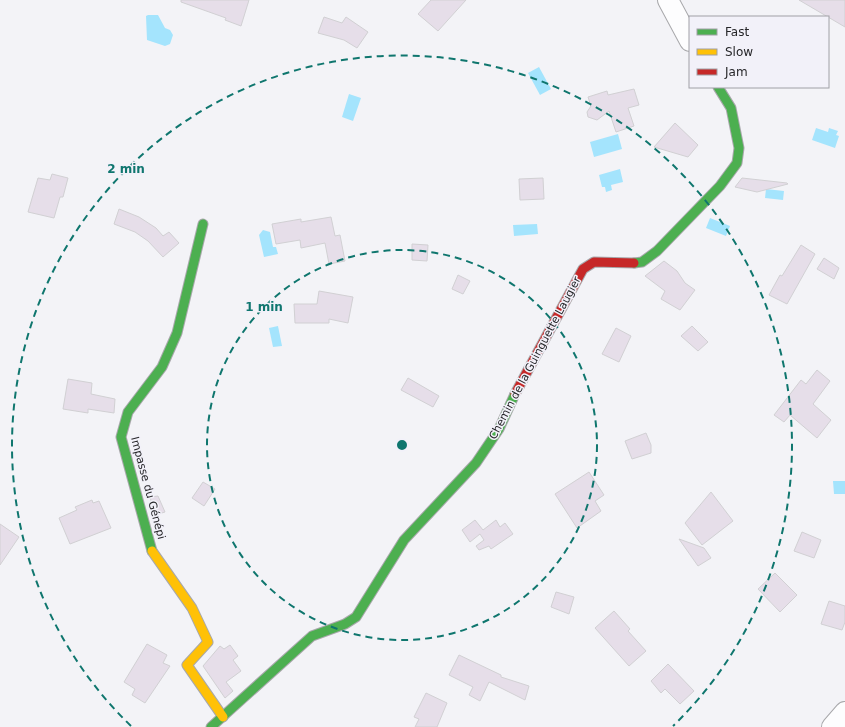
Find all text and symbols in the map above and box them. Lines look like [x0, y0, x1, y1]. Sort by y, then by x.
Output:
legend [689, 16, 829, 88]
text: Fast [725, 25, 749, 39]
text: Slow [725, 45, 753, 59]
text: Jam [724, 65, 748, 79]
text: 2 min [107, 162, 145, 176]
street label: Chemin de la Guinguette Laugier [486, 274, 584, 442]
text: 1 min [245, 300, 283, 314]
street label: Impasse du Génépi [128, 435, 168, 541]
centre of rings [395, 438, 409, 452]

